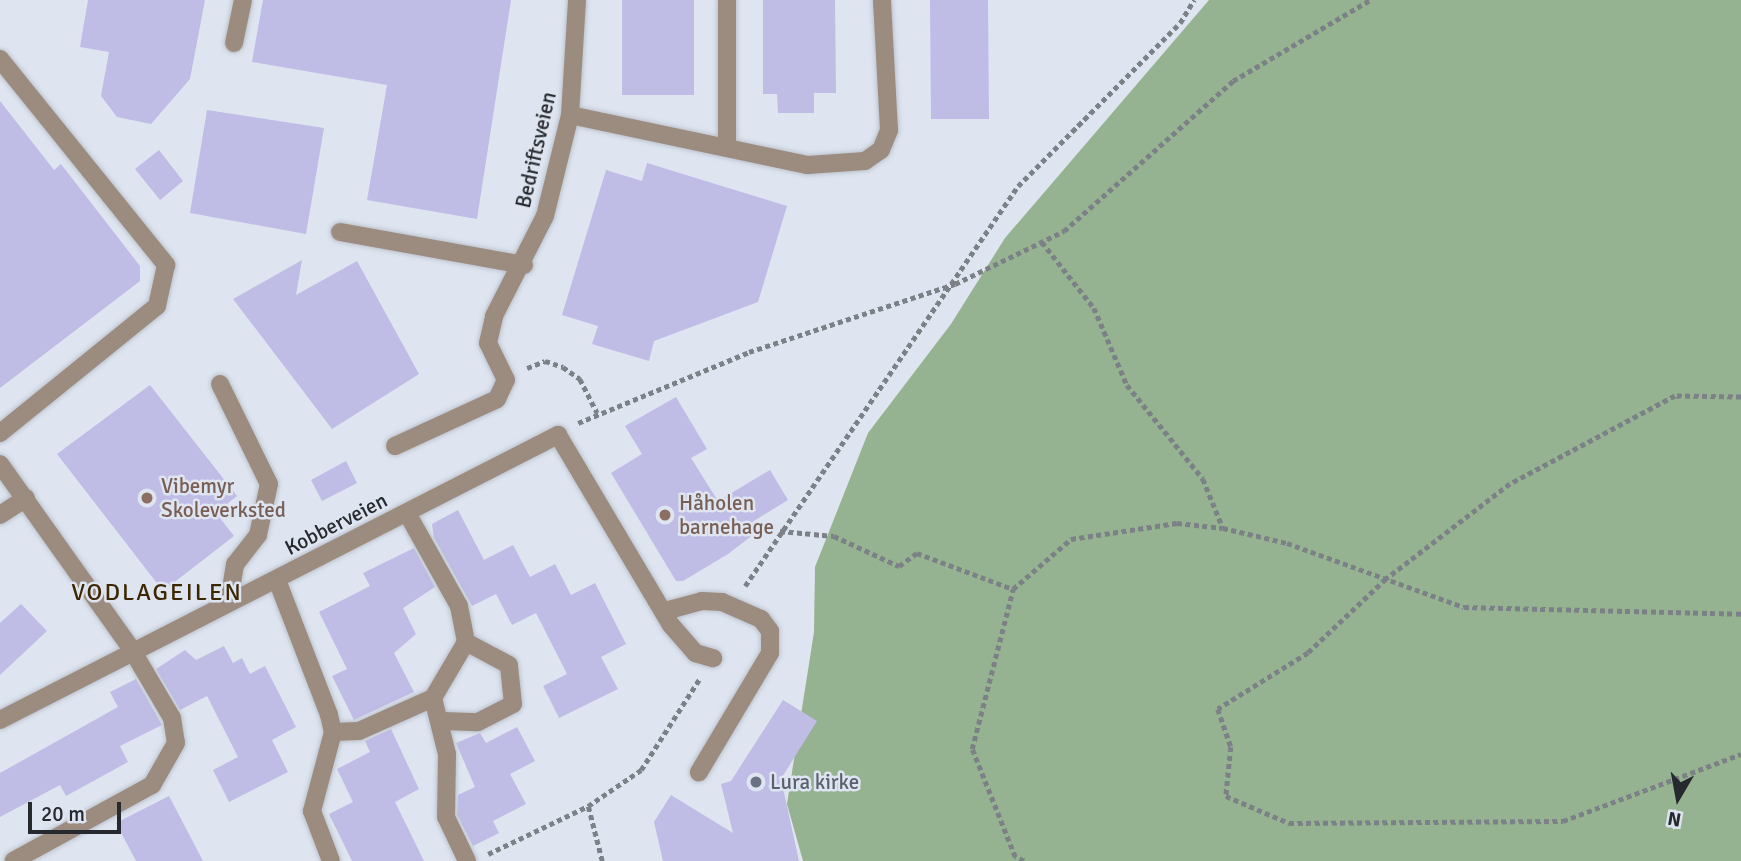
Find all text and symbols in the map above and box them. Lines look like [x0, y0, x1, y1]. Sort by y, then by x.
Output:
street label: Bedriftsveien [510, 90, 562, 210]
place label: Vibemyr Skoleverksted [161, 473, 286, 523]
street label: Kobberveien [281, 487, 391, 561]
marker: Vibemyr Skoleverksted [139, 490, 155, 506]
place label: Håholen barnehage [679, 490, 774, 540]
marker: Håholen barnehage [657, 507, 673, 523]
district label: VODLAGEILEN [73, 579, 241, 607]
north arrow [1643, 763, 1713, 833]
place label: Lura kirke [770, 769, 859, 795]
marker: Lura kirke [748, 774, 764, 790]
scale bar [32, 788, 124, 832]
text: 20 m [41, 801, 85, 827]
text: N [1666, 806, 1683, 832]

